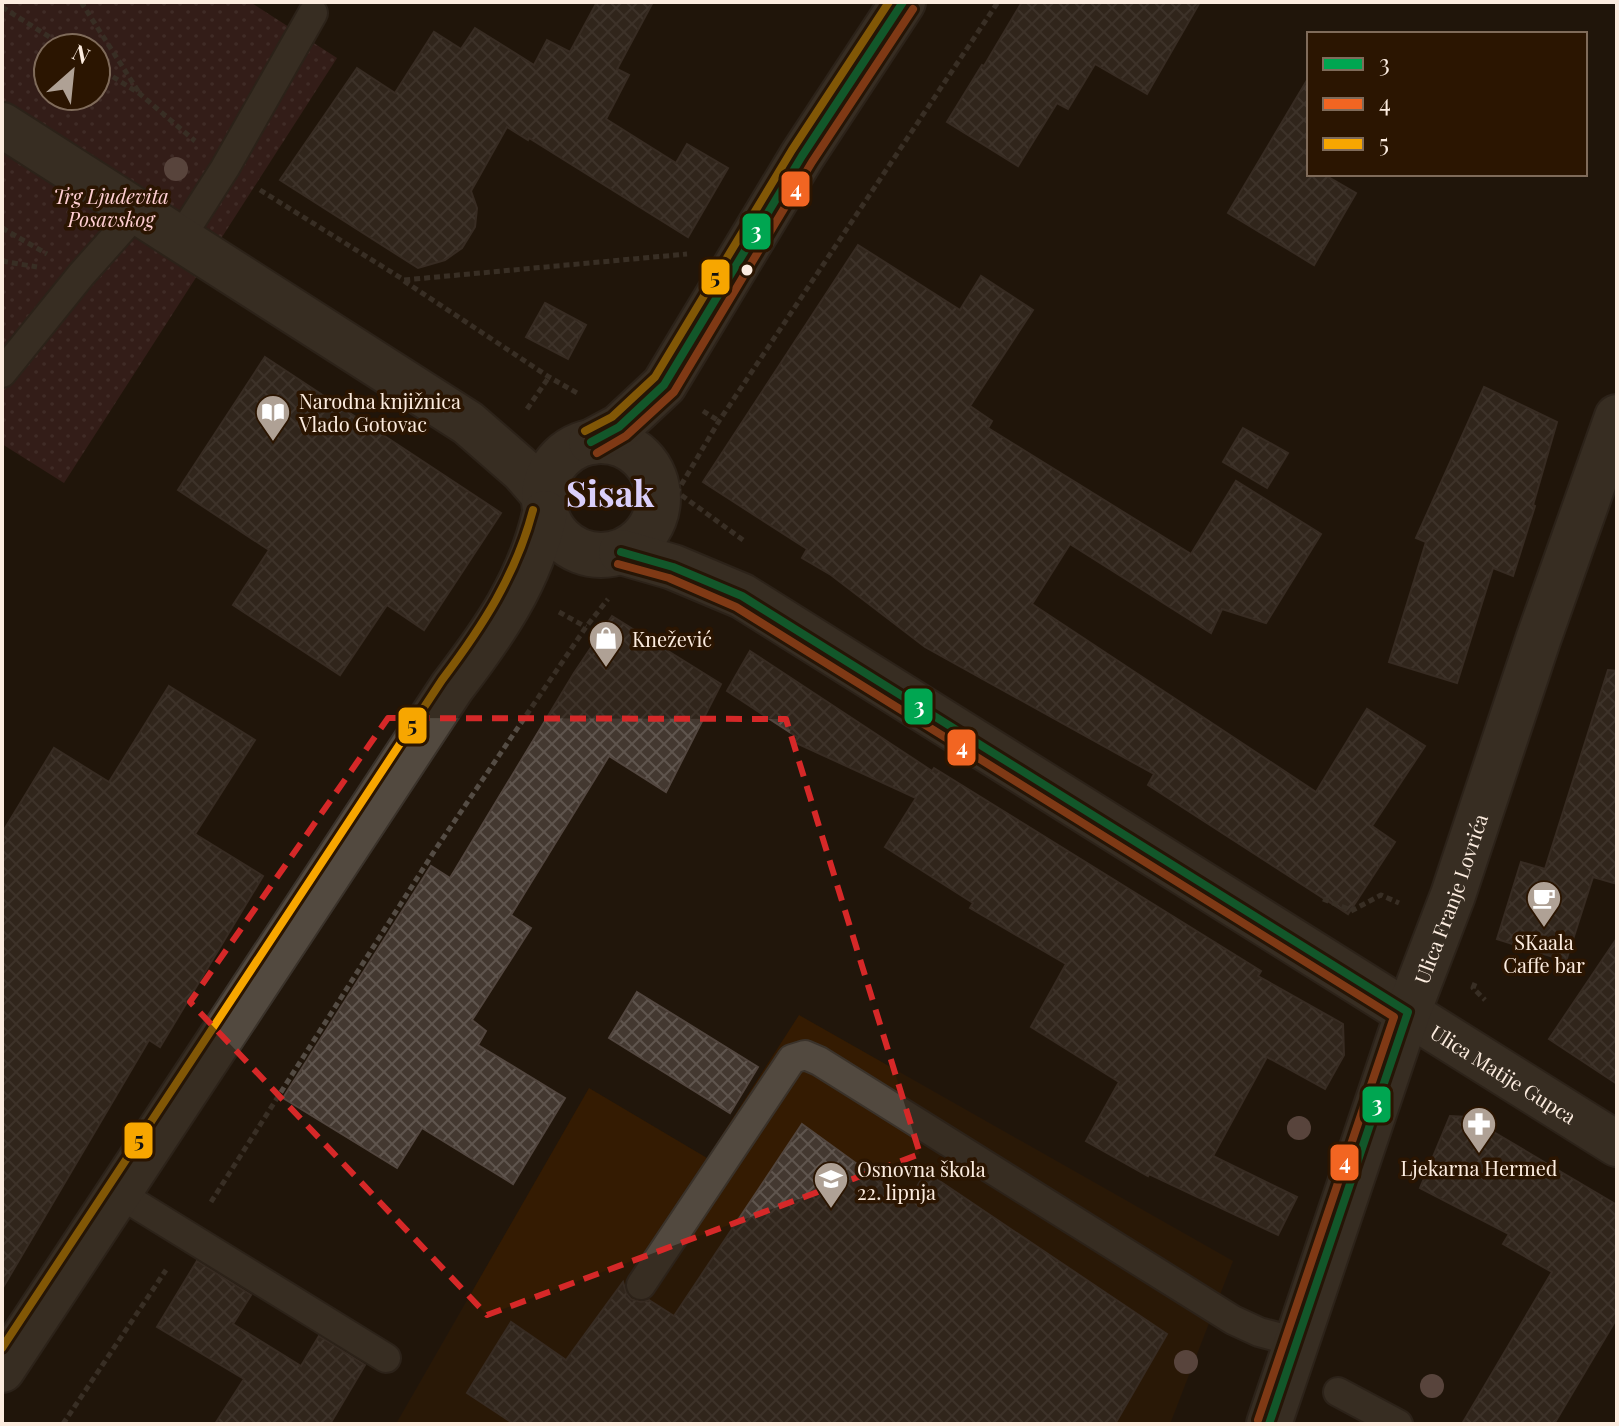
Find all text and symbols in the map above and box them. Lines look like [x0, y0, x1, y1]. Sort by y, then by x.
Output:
north arrow [32, 32, 112, 112]
legend [1307, 32, 1587, 176]
text: N [68, 36, 96, 70]
text: 3 [1379, 46, 1390, 78]
text: 4 [1379, 86, 1391, 118]
text: 5 [1379, 126, 1389, 158]
line badge: 4 [780, 170, 811, 208]
text: 4 [790, 173, 802, 203]
park label: Trg Ljudevita Posavskog [53, 182, 169, 232]
line badge: 3 [741, 212, 772, 251]
text: 3 [751, 215, 761, 245]
line badge: 5 [700, 258, 731, 296]
text: 5 [710, 261, 720, 291]
unlabelled marker [739, 262, 755, 278]
place label: Narodna knjižnica Vlado Gotovac [298, 387, 461, 437]
library icon: Narodna knjižnica Vlado Gotovac [254, 393, 292, 443]
district label: Sisak [566, 468, 655, 516]
shop icon: Knežević [587, 619, 625, 669]
place label: Knežević [632, 625, 712, 652]
line badge: 3 [903, 687, 934, 726]
text: 3 [914, 690, 924, 720]
line badge: 5 [397, 706, 428, 745]
text: 5 [407, 709, 417, 739]
line badge: 4 [946, 728, 977, 767]
text: 4 [956, 731, 968, 761]
street label: Ulica Franje Lovrića [1407, 810, 1493, 987]
cafe icon: SKaala Caffe bar [1525, 879, 1563, 929]
place label: SKaala Caffe bar [1503, 928, 1585, 978]
street label: Ulica Matije Gupca [1426, 1017, 1582, 1129]
line badge: 3 [1361, 1085, 1392, 1124]
text: 3 [1372, 1088, 1382, 1118]
pharmacy icon: Ljekarna Hermed [1460, 1105, 1498, 1155]
line badge: 5 [123, 1121, 154, 1160]
text: 5 [134, 1124, 144, 1154]
line badge: 4 [1329, 1143, 1360, 1182]
text: 4 [1339, 1146, 1351, 1176]
place label: Ljekarna Hermed [1401, 1154, 1558, 1181]
place label: Osnovna škola 22. lipnja [857, 1155, 986, 1205]
school or university icon: Osnovna škola 22. lipnja [812, 1160, 850, 1210]

